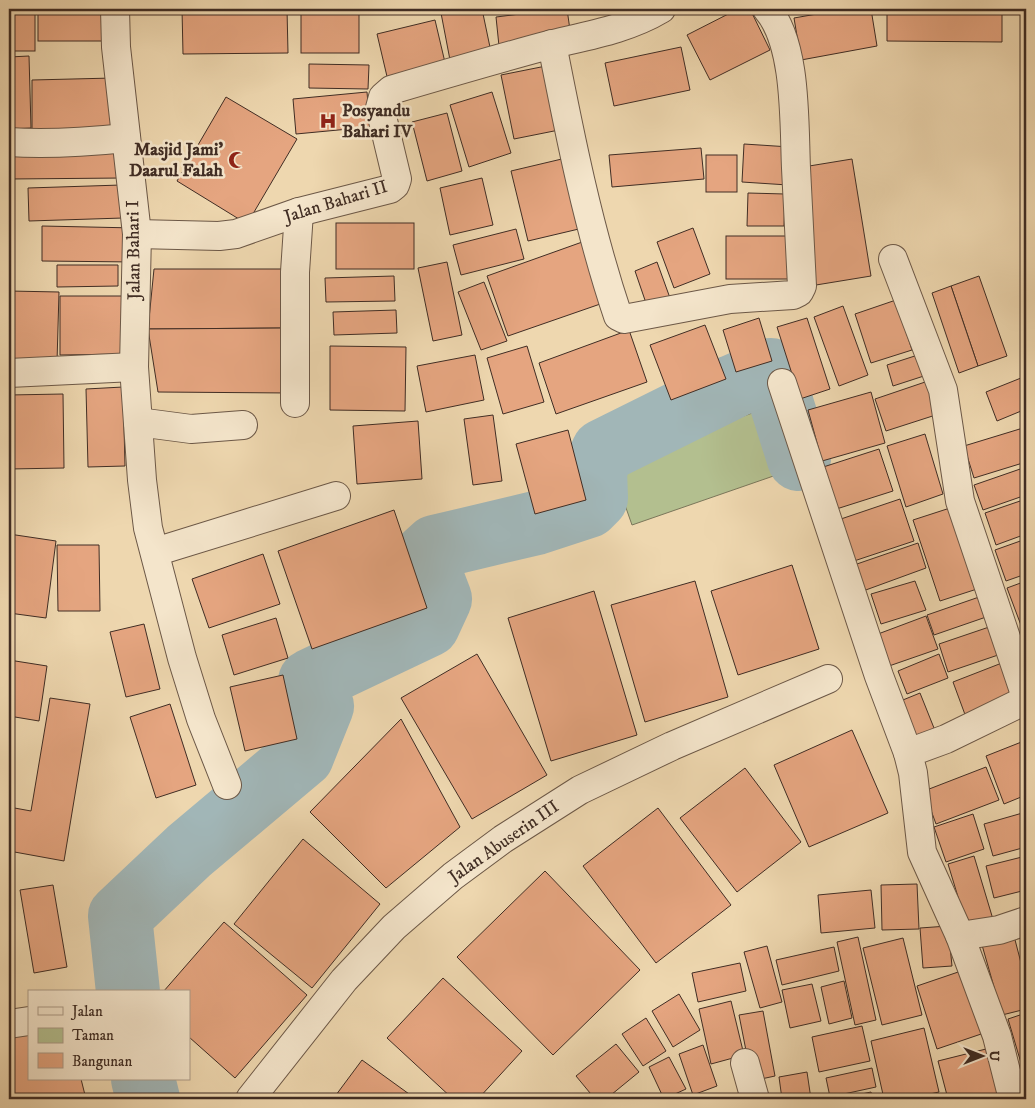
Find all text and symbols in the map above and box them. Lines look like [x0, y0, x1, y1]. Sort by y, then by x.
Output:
place label: Posyandu Bahari IV [342, 100, 414, 143]
hospital icon: Posyandu Bahari IV [318, 111, 338, 131]
place label: Masjid Jami' Daarul Falah [129, 139, 224, 182]
mosque icon: Masjid Jami' Daarul Falah [227, 150, 247, 170]
street label: Jalan Bahari II [280, 176, 390, 229]
street label: Jalan Bahari I [122, 200, 146, 302]
street label: Jalan Abuserin III [443, 796, 563, 889]
legend [28, 990, 190, 1080]
text: Jalan [70, 1002, 103, 1021]
text: Taman [72, 1026, 114, 1045]
north arrow [958, 1030, 1008, 1080]
text: U [985, 1051, 1003, 1062]
text: Bangunan [72, 1052, 132, 1071]

